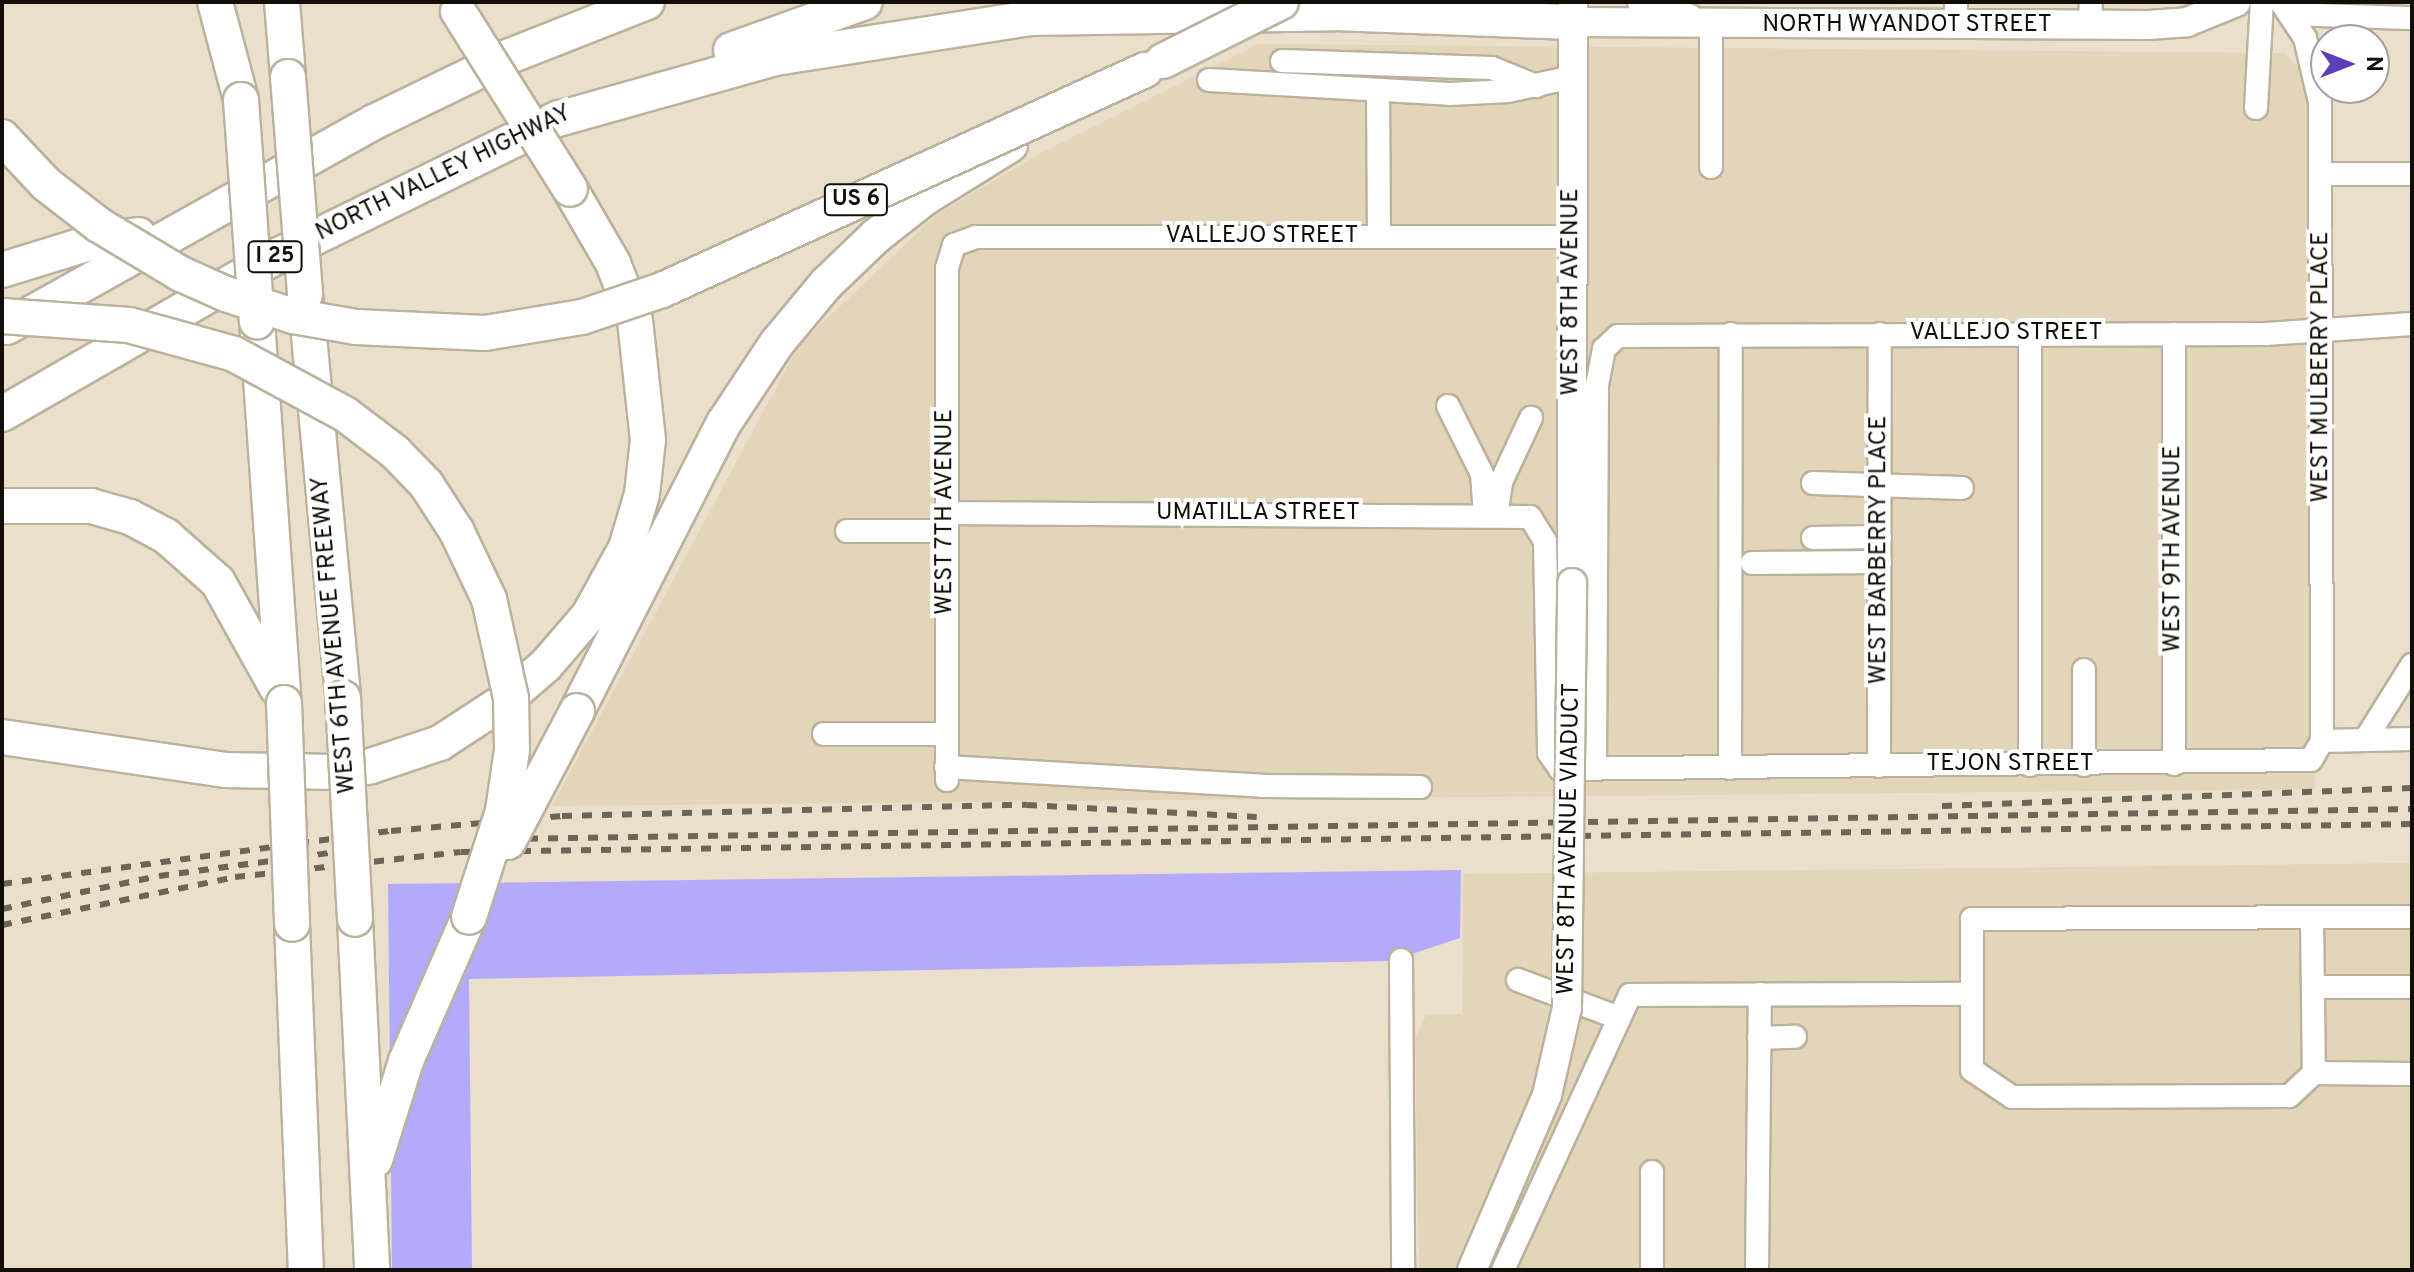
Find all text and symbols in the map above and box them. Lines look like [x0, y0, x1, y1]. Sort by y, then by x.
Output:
street label: NORTH WYANDOT STREET [1761, 12, 2053, 40]
north arrow [2310, 24, 2390, 104]
text: N [2359, 56, 2386, 72]
street label: NORTH VALLEY HIGHWAY [311, 99, 577, 249]
road number: US 6 [822, 182, 890, 218]
street label: WEST 8TH AVENUE [1558, 187, 1586, 397]
street label: VALLEJO STREET [1166, 223, 1358, 251]
street label: WEST MULBERRY PLACE [2308, 230, 2336, 504]
road number: I 25 [247, 239, 303, 275]
street label: VALLEJO STREET [1910, 320, 2102, 348]
street label: WEST 7TH AVENUE [932, 408, 960, 616]
street label: WEST BARBERRY PLACE [1866, 415, 1894, 685]
street label: WEST 9TH AVENUE [2160, 445, 2188, 653]
street label: WEST 6TH AVENUE FREEWAY [307, 474, 363, 796]
street label: UMATILLA STREET [1155, 500, 1361, 528]
street label: WEST 8TH AVENUE VIADUCT [1553, 681, 1587, 997]
street label: TEJON STREET [1926, 751, 2094, 779]

